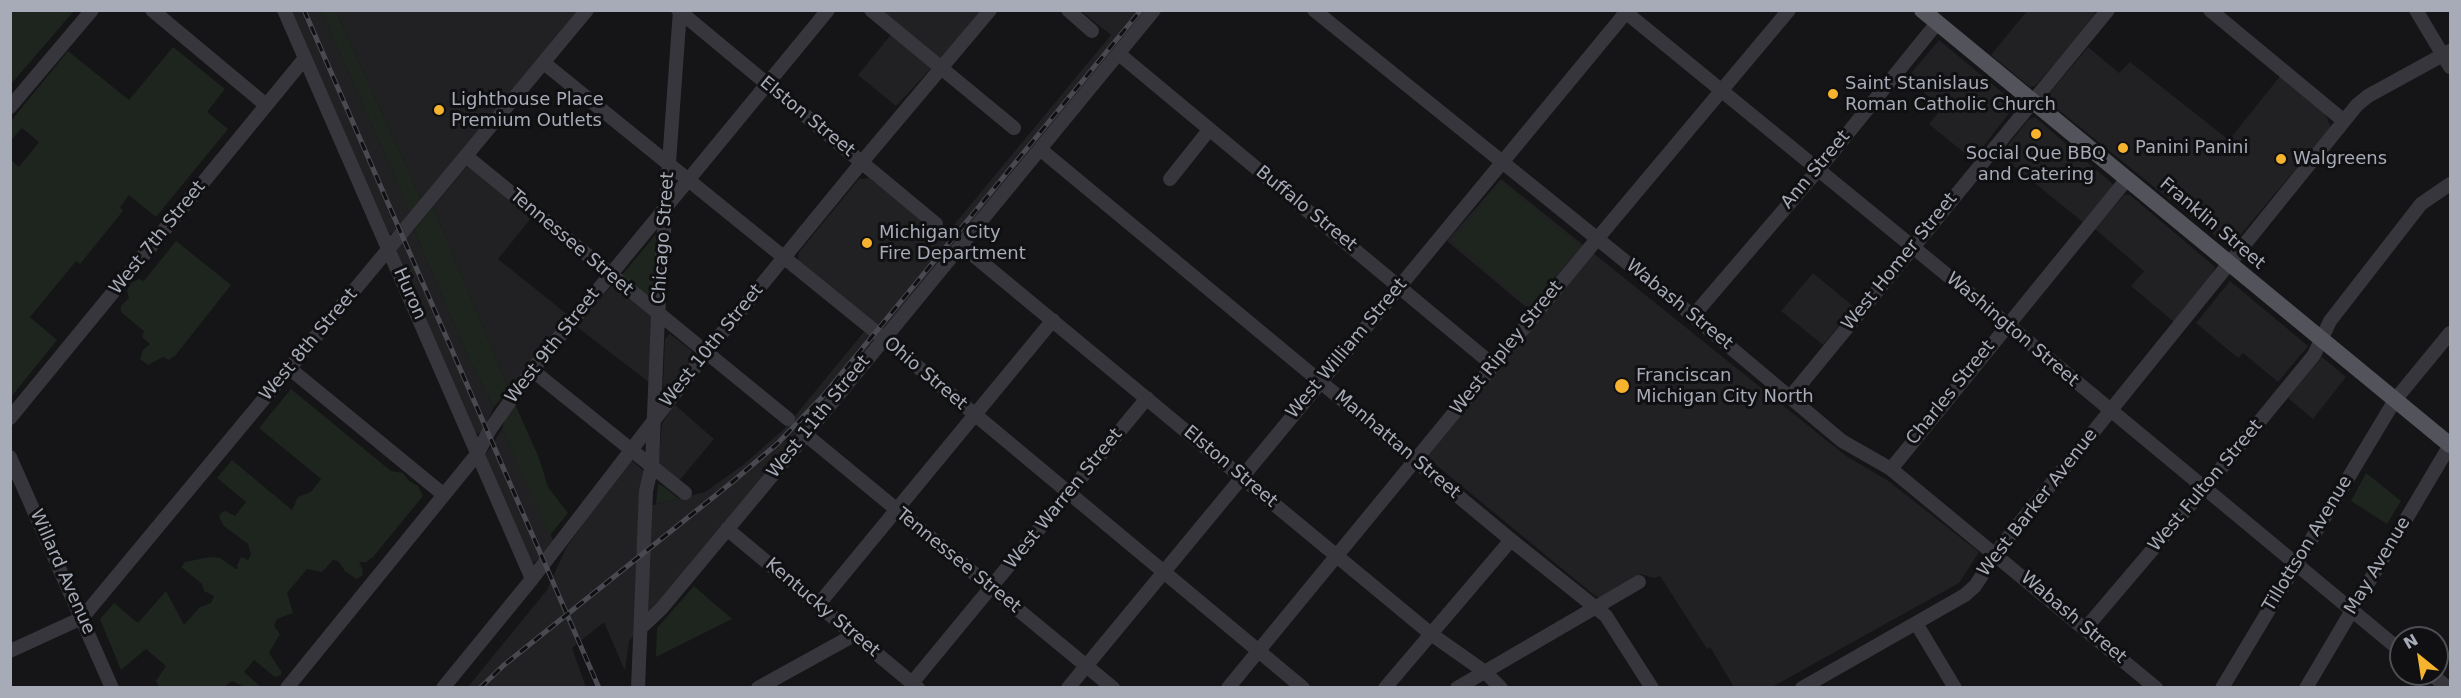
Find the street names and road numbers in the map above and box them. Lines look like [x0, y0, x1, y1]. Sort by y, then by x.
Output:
street label: Elston Street [755, 72, 859, 162]
street label: Ann Street [1777, 126, 1855, 214]
street label: Buffalo Street [1251, 162, 1361, 256]
street label: Chicago Street [649, 171, 679, 305]
street label: Franklin Street [2155, 174, 2269, 274]
street label: West 7th Street [105, 177, 211, 299]
street label: Tennessee Street [505, 185, 637, 301]
street label: West Homer Street [1838, 189, 1962, 335]
street label: Wabash Street [1621, 255, 1737, 355]
street label: Huron [388, 265, 430, 323]
street label: Washington Street [1941, 268, 2083, 392]
street label: West William Street [1282, 275, 1412, 423]
street label: West Ripley Street [1446, 277, 1568, 419]
street label: West 10th Street [656, 280, 768, 412]
street label: West 8th Street [256, 284, 362, 406]
street label: West 9th Street [501, 284, 605, 408]
street label: Ohio Street [879, 333, 971, 415]
street label: Charles Street [1902, 336, 2000, 450]
street label: West 11th Street [763, 351, 875, 483]
street label: Manhattan Street [1330, 386, 1464, 504]
street label: West Fulton Street [2144, 416, 2268, 556]
street label: Elston Street [1179, 422, 1281, 512]
street label: West Warren Street [1001, 424, 1127, 574]
street label: West Barker Avenue [1974, 425, 2102, 581]
street label: Tillottson Avenue [2259, 472, 2357, 616]
street label: Tennessee Street [891, 504, 1025, 618]
street label: Willard Avenue [25, 506, 99, 638]
street label: May Avenue [2340, 513, 2416, 619]
street label: Kentucky Street [760, 554, 884, 662]
street label: Wabash Street [2016, 568, 2130, 668]

